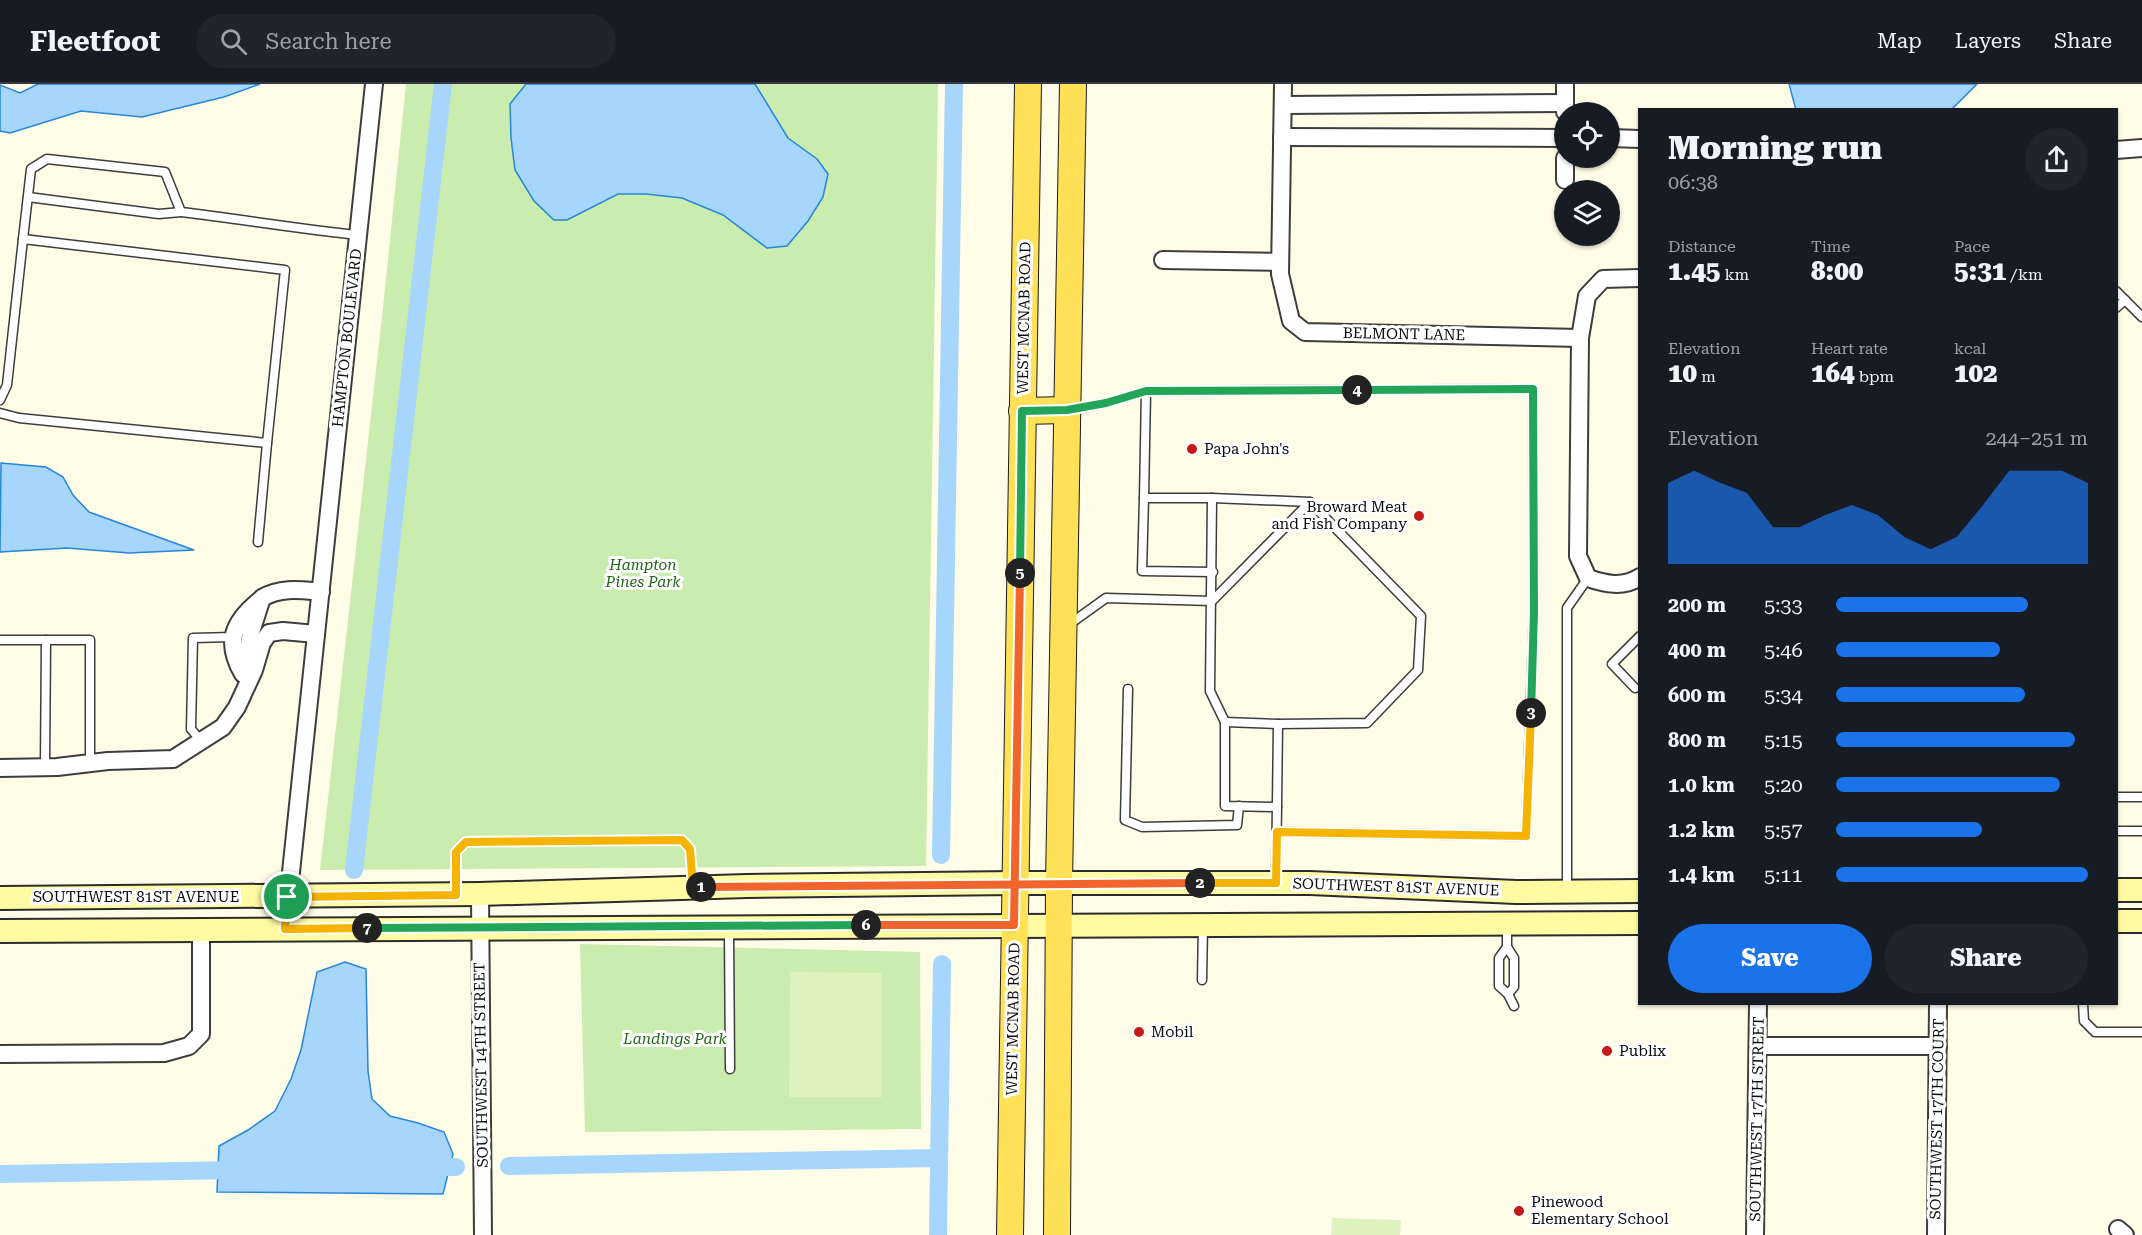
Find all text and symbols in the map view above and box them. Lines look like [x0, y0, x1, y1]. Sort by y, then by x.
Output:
search box [196, 14, 616, 68]
text: Fleetfoot [30, 25, 160, 58]
icon: search [217, 25, 250, 58]
text: Search here [265, 29, 391, 54]
text: Map [1877, 29, 1922, 53]
text: Layers [1955, 29, 2021, 53]
text: Share [2054, 29, 2112, 53]
map controls [1554, 102, 1620, 246]
button: locate [1554, 102, 1620, 168]
text: Morning run [1668, 128, 1882, 167]
button: share [2025, 128, 2088, 191]
text: 06:38 [1668, 170, 1718, 194]
button: layers [1554, 180, 1620, 246]
text: Distance [1668, 237, 1736, 256]
text: Time [1811, 237, 1850, 256]
text: Pace [1954, 237, 1990, 256]
street label: WEST MCNAB ROAD [1014, 241, 1034, 395]
street label: HAMPTON BOULEVARD [329, 248, 365, 428]
text: 1.45 [1668, 256, 1720, 286]
text: 8:00 [1811, 256, 1863, 286]
text: 5:31 [1954, 256, 2006, 286]
text: km [1720, 265, 1749, 284]
text: /km [2006, 265, 2043, 284]
street label: BELMONT LANE [1343, 324, 1465, 344]
text: Elevation [1668, 339, 1741, 358]
text: Heart rate [1811, 339, 1888, 358]
text: kcal [1954, 339, 1986, 358]
text: 10 [1668, 358, 1697, 388]
text: 164 [1811, 358, 1855, 388]
text: 102 [1954, 358, 1998, 388]
text: m [1697, 367, 1716, 386]
text: bpm [1855, 367, 1894, 386]
pin: 4 [1342, 375, 1372, 405]
text: 4 [1353, 380, 1361, 399]
text: Elevation [1668, 426, 1759, 450]
text: 244–251 m [1985, 426, 2088, 450]
place label: Papa John's [1204, 440, 1289, 458]
marker: Papa John's [1185, 442, 1199, 456]
place label: Broward Meat and Fish Company [1271, 498, 1407, 533]
marker: Broward Meat and Fish Company [1412, 509, 1426, 523]
park label: Hampton Pines Park [605, 556, 681, 591]
pin: 5 [1005, 558, 1035, 588]
text: 5 [1016, 563, 1024, 582]
text: 200 m [1668, 593, 1726, 617]
text: 5:33 [1764, 593, 1803, 617]
text: 400 m [1668, 638, 1726, 662]
text: 5:46 [1764, 638, 1803, 662]
text: 600 m [1668, 683, 1726, 707]
text: 5:34 [1764, 683, 1803, 707]
pin: 3 [1516, 698, 1546, 728]
text: 3 [1527, 703, 1535, 722]
text: 800 m [1668, 728, 1726, 752]
text: 5:15 [1764, 728, 1803, 752]
text: 1.0 km [1668, 773, 1735, 797]
text: 5:20 [1764, 773, 1803, 797]
text: 1.2 km [1668, 818, 1735, 842]
text: 5:57 [1764, 818, 1803, 842]
text: 1.4 km [1668, 863, 1735, 887]
text: 5:11 [1764, 863, 1803, 887]
pin: 2 [1185, 868, 1215, 898]
pin [261, 871, 312, 922]
pin: 1 [686, 872, 716, 902]
text: 2 [1196, 873, 1204, 892]
street label: SOUTHWEST 81ST AVENUE [1292, 874, 1500, 900]
text: 1 [697, 877, 705, 896]
icon: arrive [270, 880, 303, 913]
street label: SOUTHWEST 81ST AVENUE [33, 888, 239, 906]
pin: 6 [851, 910, 881, 940]
pin: 7 [352, 913, 382, 943]
text: 6 [862, 915, 870, 934]
text: 7 [363, 918, 371, 937]
button: Save [1668, 924, 1872, 993]
button: Share [1884, 924, 2088, 993]
street label: WEST MCNAB ROAD [1003, 942, 1023, 1096]
street label: SOUTHWEST 14TH STREET [470, 962, 492, 1168]
street label: SOUTHWEST 17TH STREET [1746, 1016, 1768, 1222]
street label: SOUTHWEST 17TH COURT [1926, 1018, 1948, 1220]
place label: Mobil [1151, 1023, 1194, 1041]
marker: Mobil [1132, 1025, 1146, 1039]
park label: Landings Park [622, 1030, 728, 1048]
place label: Publix [1619, 1042, 1666, 1060]
marker: Publix [1600, 1044, 1614, 1058]
place label: Pinewood Elementary School [1531, 1193, 1669, 1228]
marker: Pinewood Elementary School [1512, 1204, 1526, 1218]

